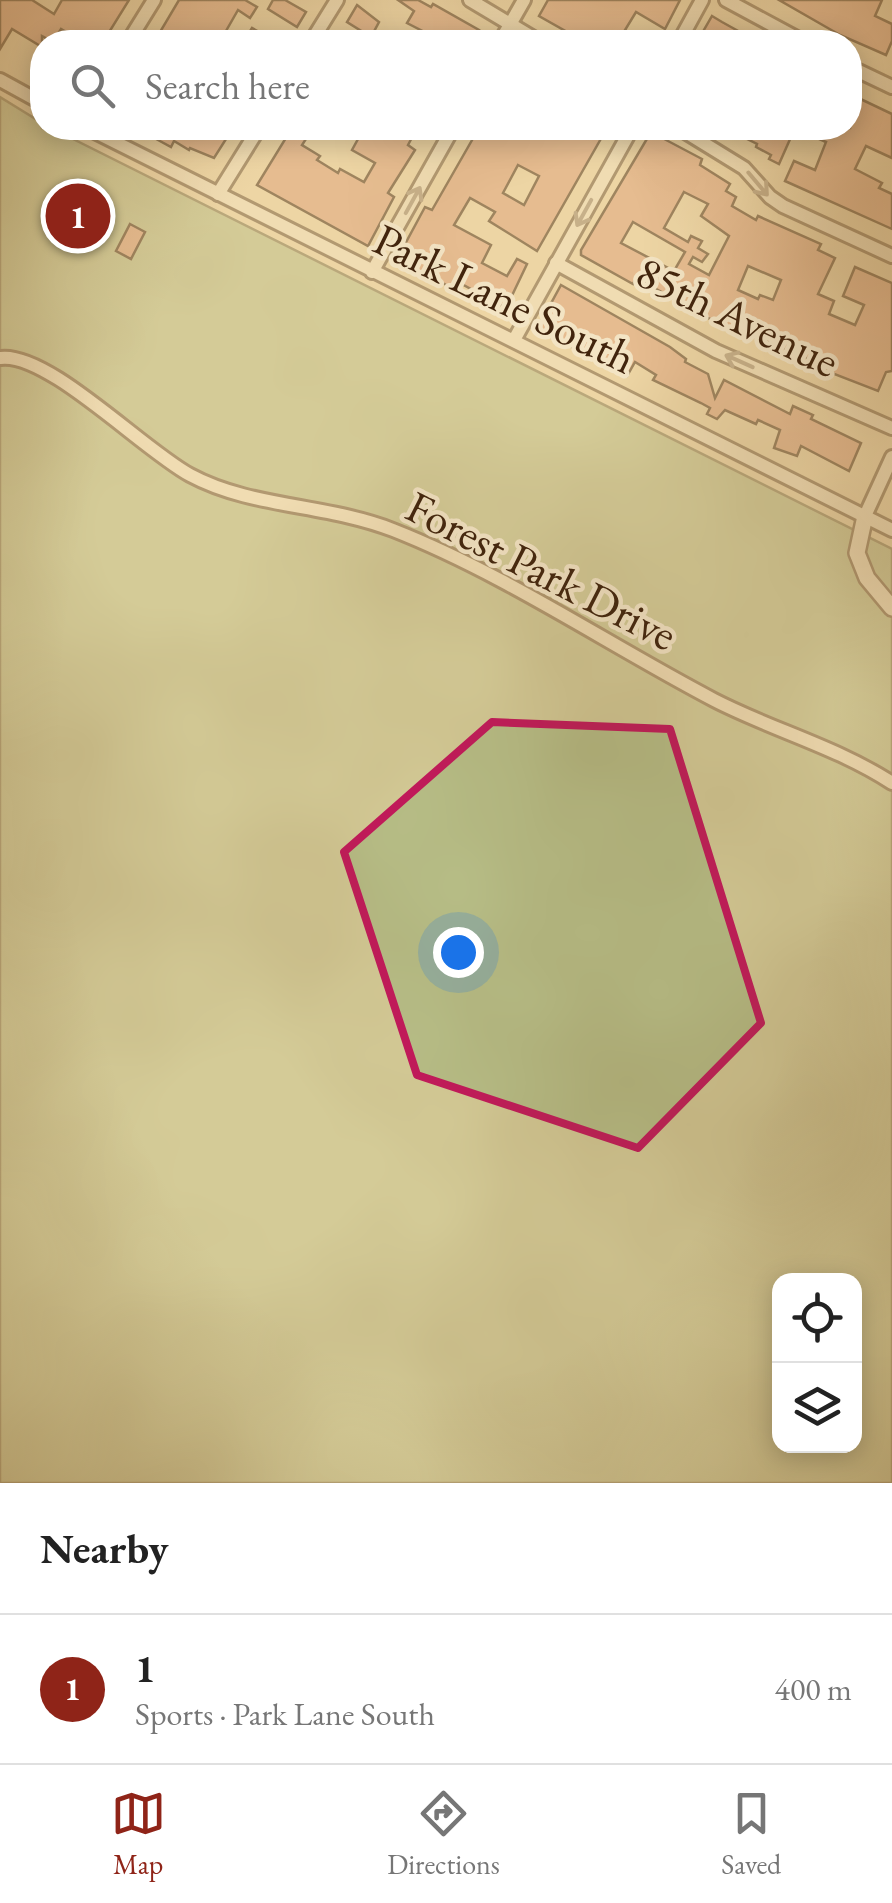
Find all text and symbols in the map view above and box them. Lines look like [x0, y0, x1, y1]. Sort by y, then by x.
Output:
search box [30, 30, 862, 140]
icon: search [65, 58, 120, 113]
text: Search here [145, 61, 310, 110]
one-way arrow [747, 170, 769, 196]
pin: 1 [46, 178, 110, 254]
one-way arrow [403, 185, 423, 215]
one-way arrow [574, 197, 594, 227]
street label: Park Lane South [364, 210, 646, 386]
street label: 85th Avenue [627, 242, 849, 390]
one-way arrow [724, 351, 755, 369]
street label: Forest Park Drive [397, 477, 687, 663]
your location [433, 927, 484, 978]
map controls [772, 1273, 862, 1453]
button: locate [772, 1273, 862, 1363]
button: layers [772, 1363, 862, 1453]
text: Nearby [40, 1521, 169, 1576]
text: 1 [135, 1644, 155, 1693]
text: 1 [64, 1668, 81, 1710]
text: 400 m [775, 1668, 852, 1710]
text: Sports · Park Lane South [135, 1693, 435, 1735]
tab: Map [111, 1786, 166, 1882]
tab: Directions [387, 1786, 500, 1882]
tab: Saved [721, 1786, 781, 1882]

